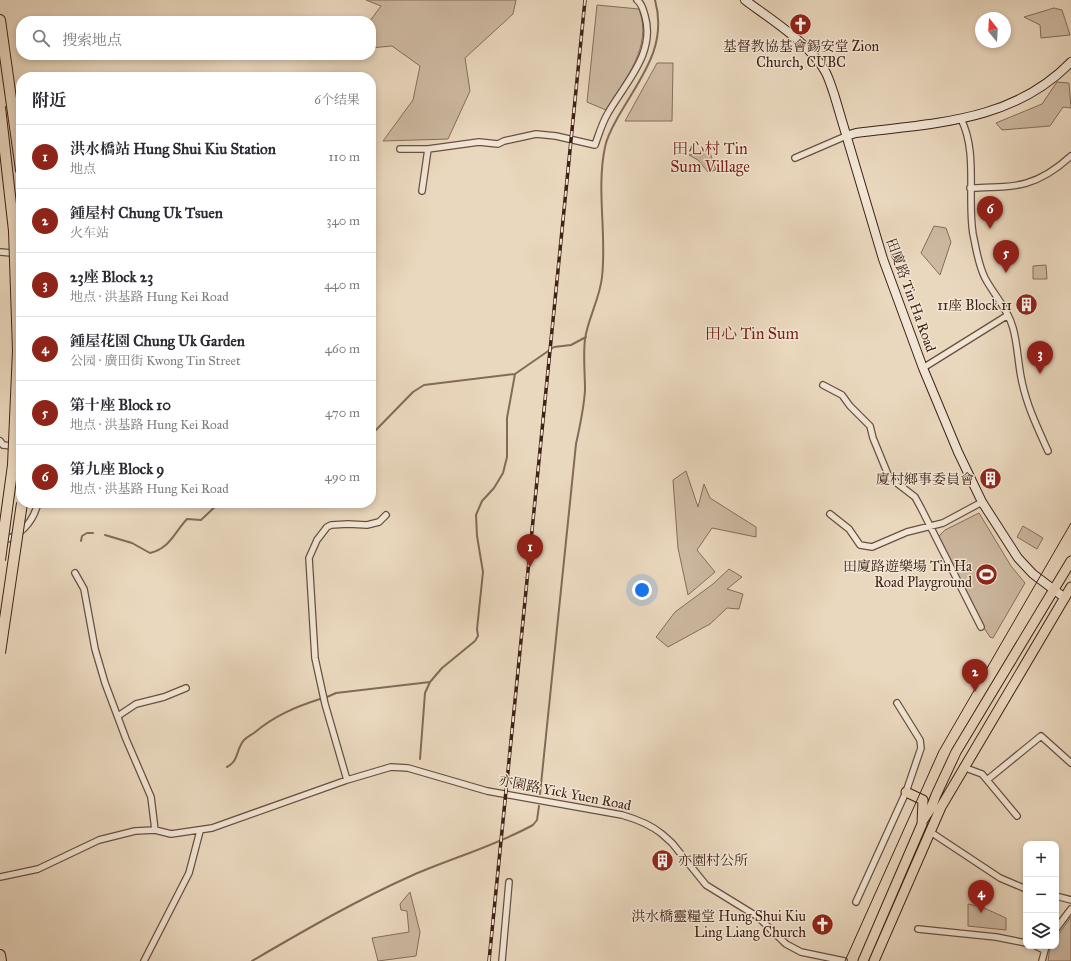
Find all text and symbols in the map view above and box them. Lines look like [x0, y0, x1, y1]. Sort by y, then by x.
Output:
church icon: 基督教協基會錫安堂 Zion Church, CUBC [788, 11, 814, 37]
north arrow [975, 12, 1011, 48]
search box [16, 16, 376, 60]
icon: search [30, 27, 52, 49]
text: 搜索地点 [62, 31, 122, 49]
place label: 基督教協基會錫安堂 Zion Church, CUBC [723, 38, 880, 71]
text: 附近 [32, 90, 66, 111]
text: 6个结果 [314, 92, 360, 108]
district label: 田心村 Tin Sum Village [670, 139, 750, 177]
text: 洪水橋站 Hung Shui Kiu Station [70, 140, 276, 158]
text: 1 [42, 149, 48, 165]
text: 110 m [328, 149, 360, 165]
text: 地点 [70, 161, 96, 177]
pin: 6 [977, 196, 1003, 229]
text: 鍾屋村 Chung Uk Tsuen [70, 204, 223, 222]
text: 2 [42, 213, 48, 229]
text: 340 m [326, 213, 360, 229]
text: 火车站 [70, 225, 109, 241]
street label: 田廈路 Tin Ha Road [883, 236, 939, 354]
pin: 5 [993, 240, 1019, 273]
text: 23座 Block 23 [70, 268, 153, 286]
text: 3 [42, 277, 48, 293]
text: 440 m [324, 277, 360, 293]
text: 地点 · 洪基路 Hung Kei Road [70, 289, 229, 305]
building icon: 11座 Block 11 [1014, 292, 1040, 318]
place label: 11座 Block 11 [937, 297, 1012, 314]
district label: 田心 Tin Sum [705, 324, 800, 343]
text: 鍾屋花園 Chung Uk Garden [70, 332, 245, 350]
text: 4 [41, 341, 49, 357]
text: 460 m [325, 341, 360, 357]
pin: 3 [1027, 341, 1053, 374]
text: 公园 · 廣田街 Kwong Tin Street [70, 353, 241, 369]
text: 第十座 Block 10 [70, 396, 171, 414]
text: 5 [42, 405, 48, 421]
text: 470 m [325, 405, 360, 421]
text: 地点 · 洪基路 Hung Kei Road [70, 417, 229, 433]
text: 第九座 Block 9 [70, 460, 164, 478]
building icon: 廈村鄉事委員會 [977, 466, 1003, 492]
text: 6 [42, 469, 48, 485]
text: 490 m [324, 469, 360, 485]
place label: 廈村鄉事委員會 [876, 471, 974, 488]
text: 地点 · 洪基路 Hung Kei Road [70, 481, 229, 497]
pin: 1 [517, 534, 543, 567]
place label: 田廈路遊樂場 Tin Ha Road Playground [843, 558, 972, 591]
sports icon: 田廈路遊樂場 Tin Ha Road Playground [974, 561, 1000, 587]
your location [632, 580, 652, 600]
pin: 2 [962, 659, 988, 692]
street label: 亦園路 Yick Yuen Road [497, 772, 633, 814]
map controls [1023, 841, 1059, 949]
button: + [1023, 841, 1059, 877]
building icon: 亦園村公所 [649, 847, 675, 873]
place label: 亦園村公所 [678, 852, 748, 869]
button: − [1023, 877, 1059, 913]
pin: 4 [968, 880, 994, 913]
place label: 洪水橋靈糧堂 Hung Shui Kiu Ling Liang Church [631, 908, 807, 941]
church icon: 洪水橋靈糧堂 Hung Shui Kiu Ling Liang Church [809, 911, 835, 937]
button: layers [1023, 913, 1059, 949]

